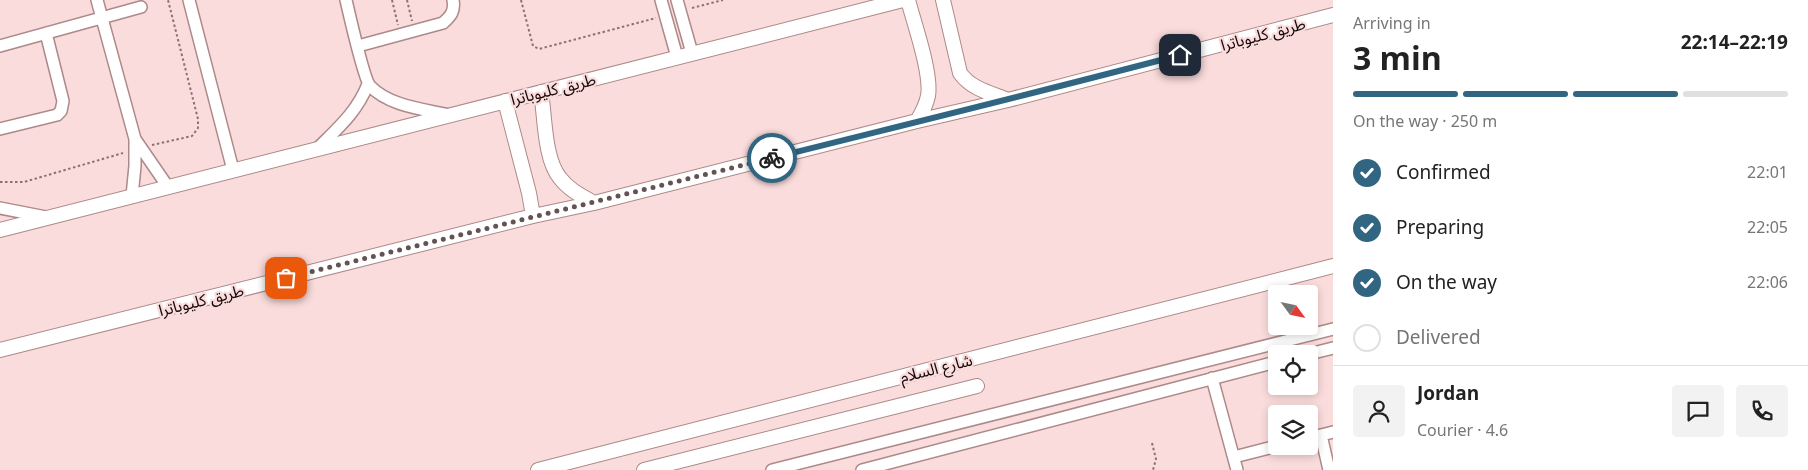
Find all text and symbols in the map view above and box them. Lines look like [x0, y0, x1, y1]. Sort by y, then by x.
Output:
street label: طريق كليوباترا [1217, 7, 1310, 63]
text: Arriving in [1353, 7, 1431, 41]
text: 22:14–22:19 [1681, 23, 1788, 63]
text: 3 min [1353, 26, 1442, 94]
pin [1159, 34, 1201, 76]
icon: home [1166, 41, 1194, 69]
street label: طريق كليوباترا [507, 63, 600, 117]
text: On the way · 250 m [1353, 105, 1497, 139]
courier [747, 133, 797, 183]
icon: bike [758, 144, 786, 172]
text: Confirmed [1396, 153, 1491, 193]
text: 22:01 [1747, 156, 1788, 190]
icon: check [1353, 159, 1381, 187]
text: Preparing [1396, 208, 1484, 248]
text: 22:05 [1747, 211, 1788, 245]
icon: check [1353, 214, 1381, 242]
pin [265, 257, 307, 299]
text: On the way [1396, 263, 1497, 303]
icon: bag [272, 264, 300, 292]
text: 22:06 [1747, 266, 1788, 300]
icon: check [1353, 269, 1381, 297]
street label: طريق كليوباترا [155, 274, 248, 328]
north arrow [1268, 285, 1318, 335]
map controls [1268, 285, 1318, 455]
text: Delivered [1396, 318, 1481, 358]
street label: شارع السلام [896, 343, 976, 394]
button: locate [1268, 345, 1318, 395]
text: Jordan [1417, 374, 1479, 414]
button: person [1353, 385, 1405, 437]
button: chat [1672, 385, 1724, 437]
button: phone [1736, 385, 1788, 437]
button: layers [1268, 405, 1318, 455]
text: Courier · 4.6 [1417, 414, 1508, 448]

